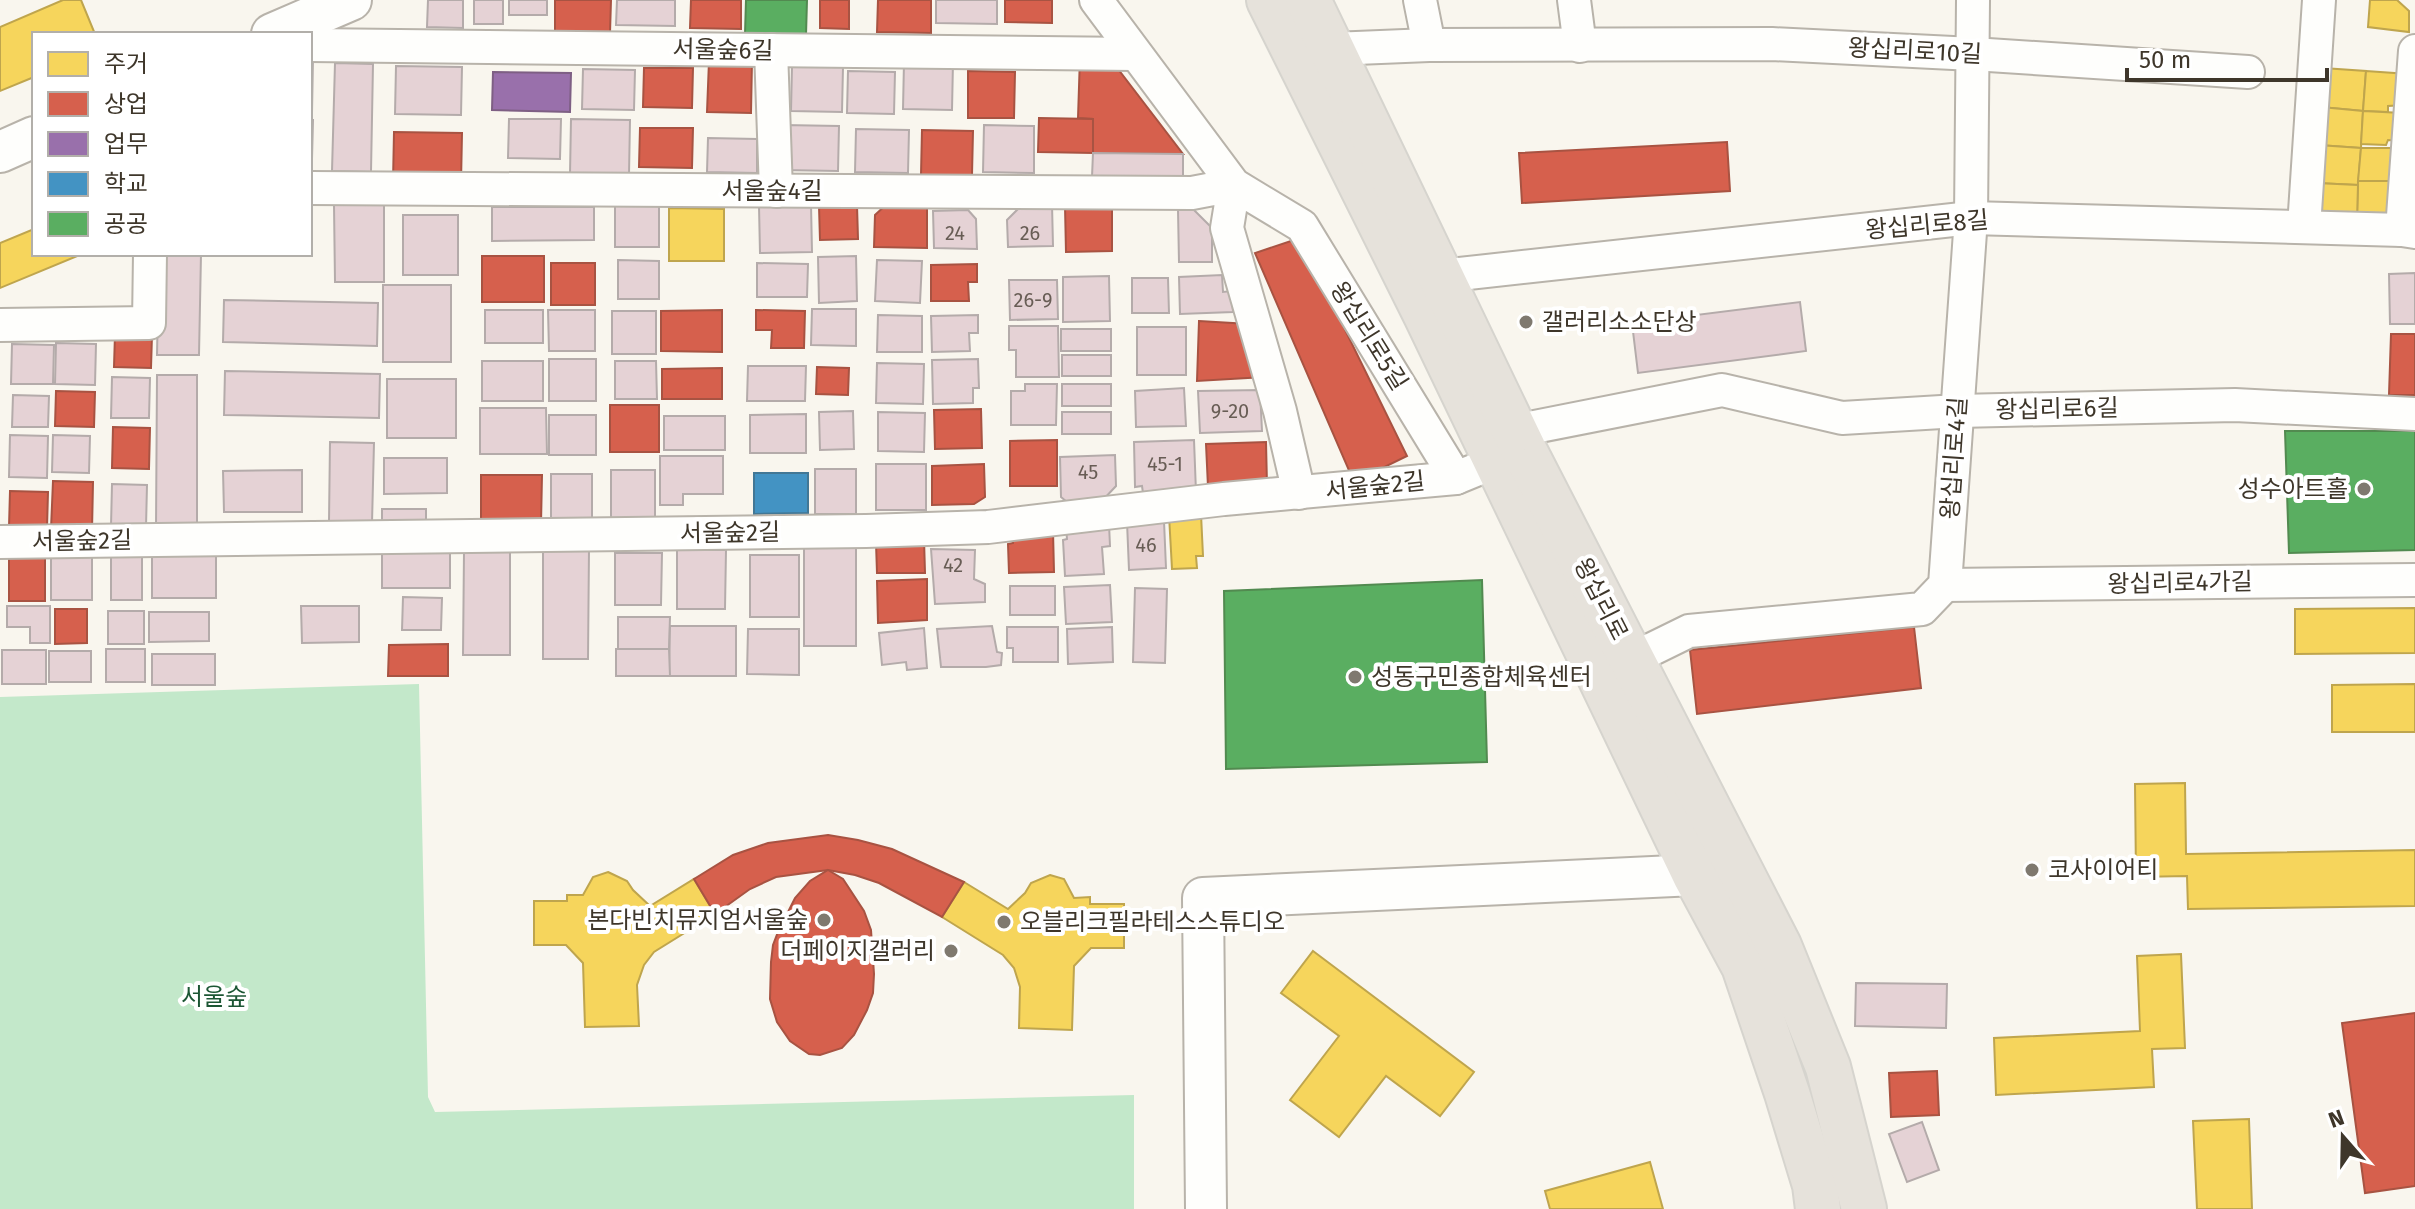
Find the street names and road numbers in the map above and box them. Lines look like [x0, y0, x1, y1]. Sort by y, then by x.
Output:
street label: 왕십리로10길 [1847, 34, 1983, 68]
street label: 서울숲6길 [672, 35, 774, 65]
street label: 서울숲4길 [721, 177, 823, 205]
street label: 왕십리로8길 [1864, 206, 1990, 244]
street label: 왕십리로5길 [1325, 277, 1413, 395]
street label: 왕십리로6길 [1995, 394, 2119, 424]
street label: 왕십리로4길 [1936, 396, 1972, 520]
street label: 서울숲2길 [1324, 467, 1426, 505]
street label: 서울숲2길 [680, 518, 780, 548]
street label: 서울숲2길 [32, 526, 132, 556]
street label: 왕십리로 [1568, 553, 1634, 645]
street label: 왕십리로4가길 [2107, 568, 2253, 598]

